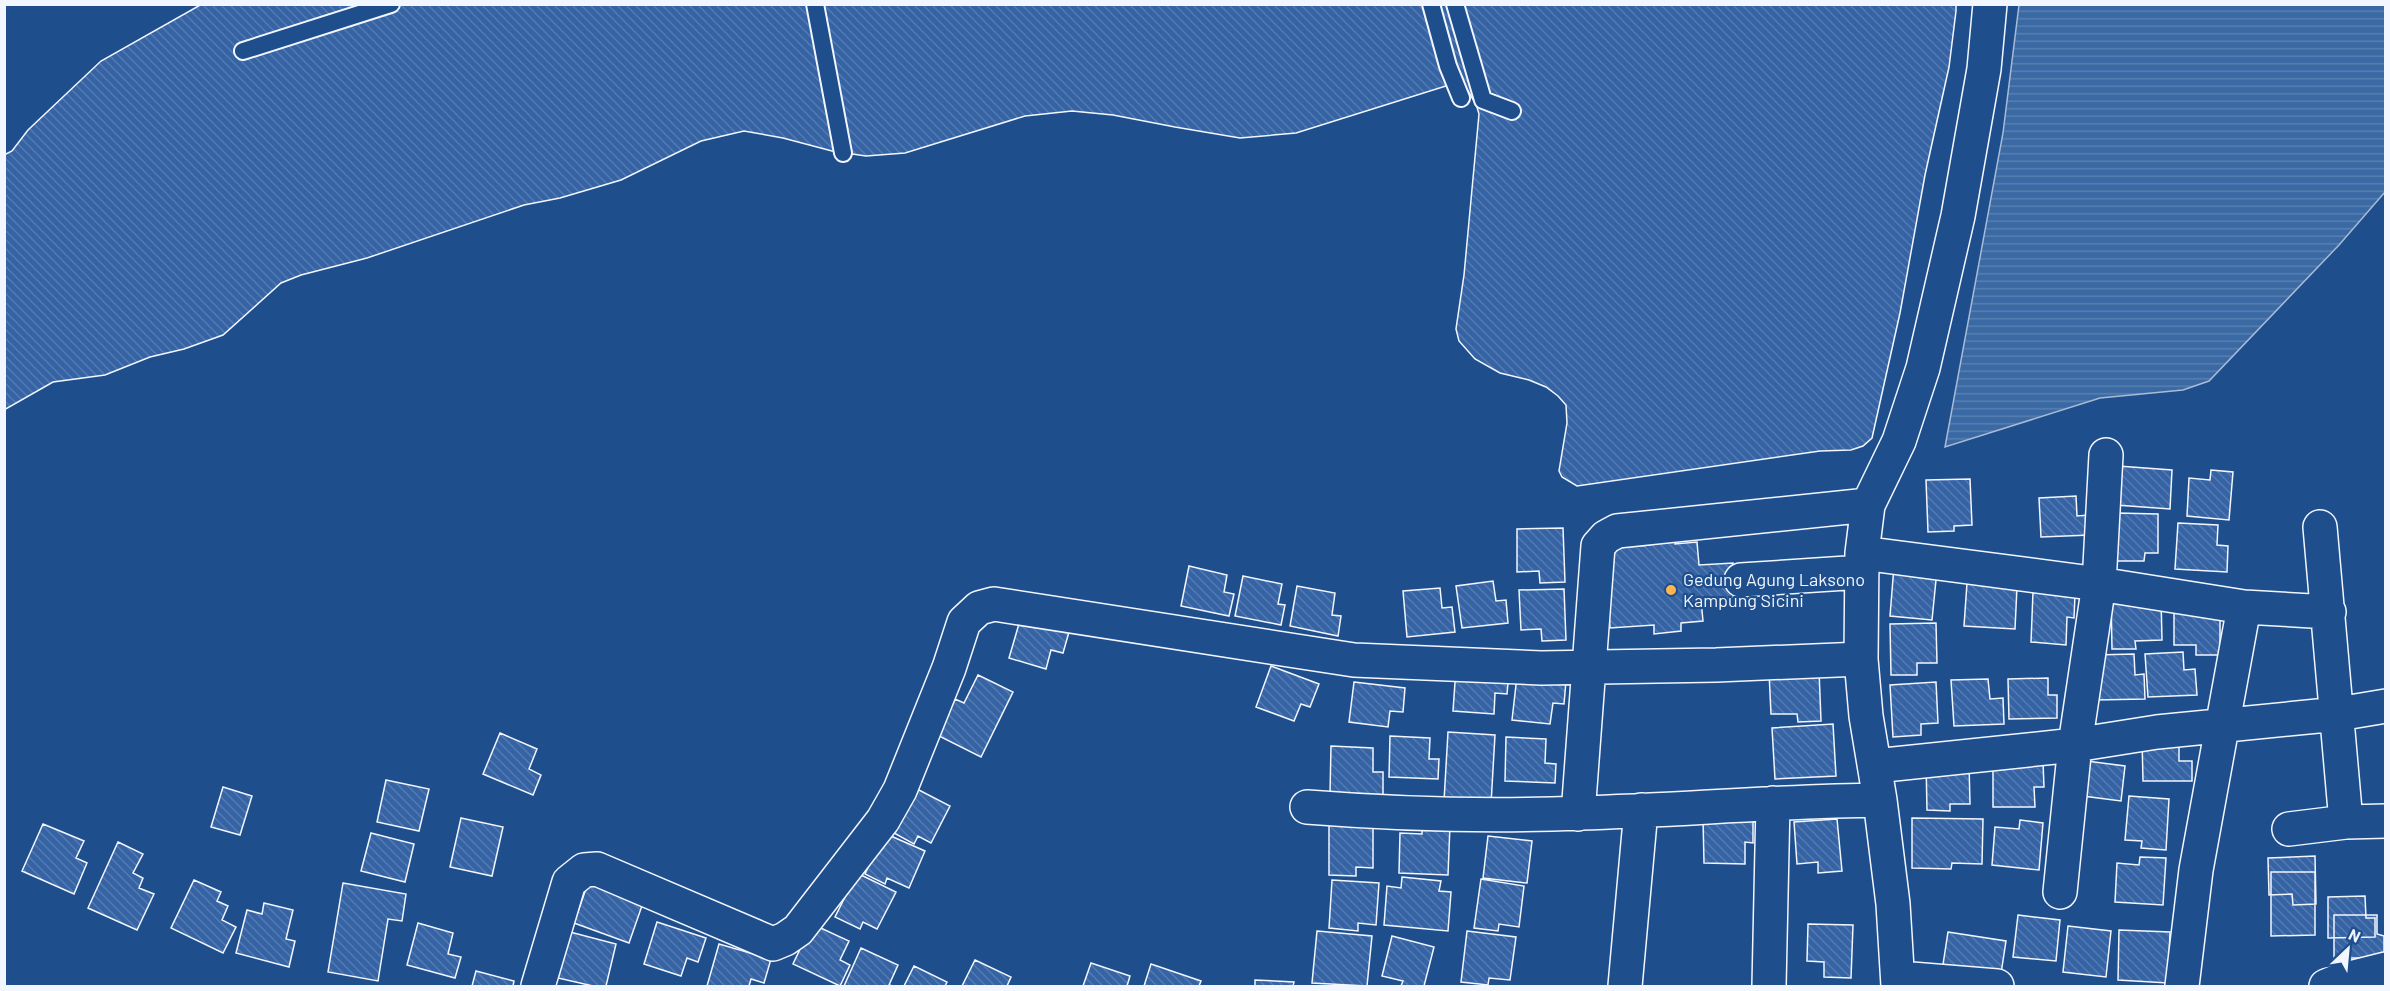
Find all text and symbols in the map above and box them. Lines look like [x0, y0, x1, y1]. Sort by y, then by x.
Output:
place label: Gedung Agung Laksono Kampung Sicini [1683, 568, 1865, 611]
marker: Gedung Agung Laksono Kampung Sicini [1664, 583, 1678, 597]
north arrow [2318, 919, 2378, 979]
text: N [2346, 924, 2364, 946]

